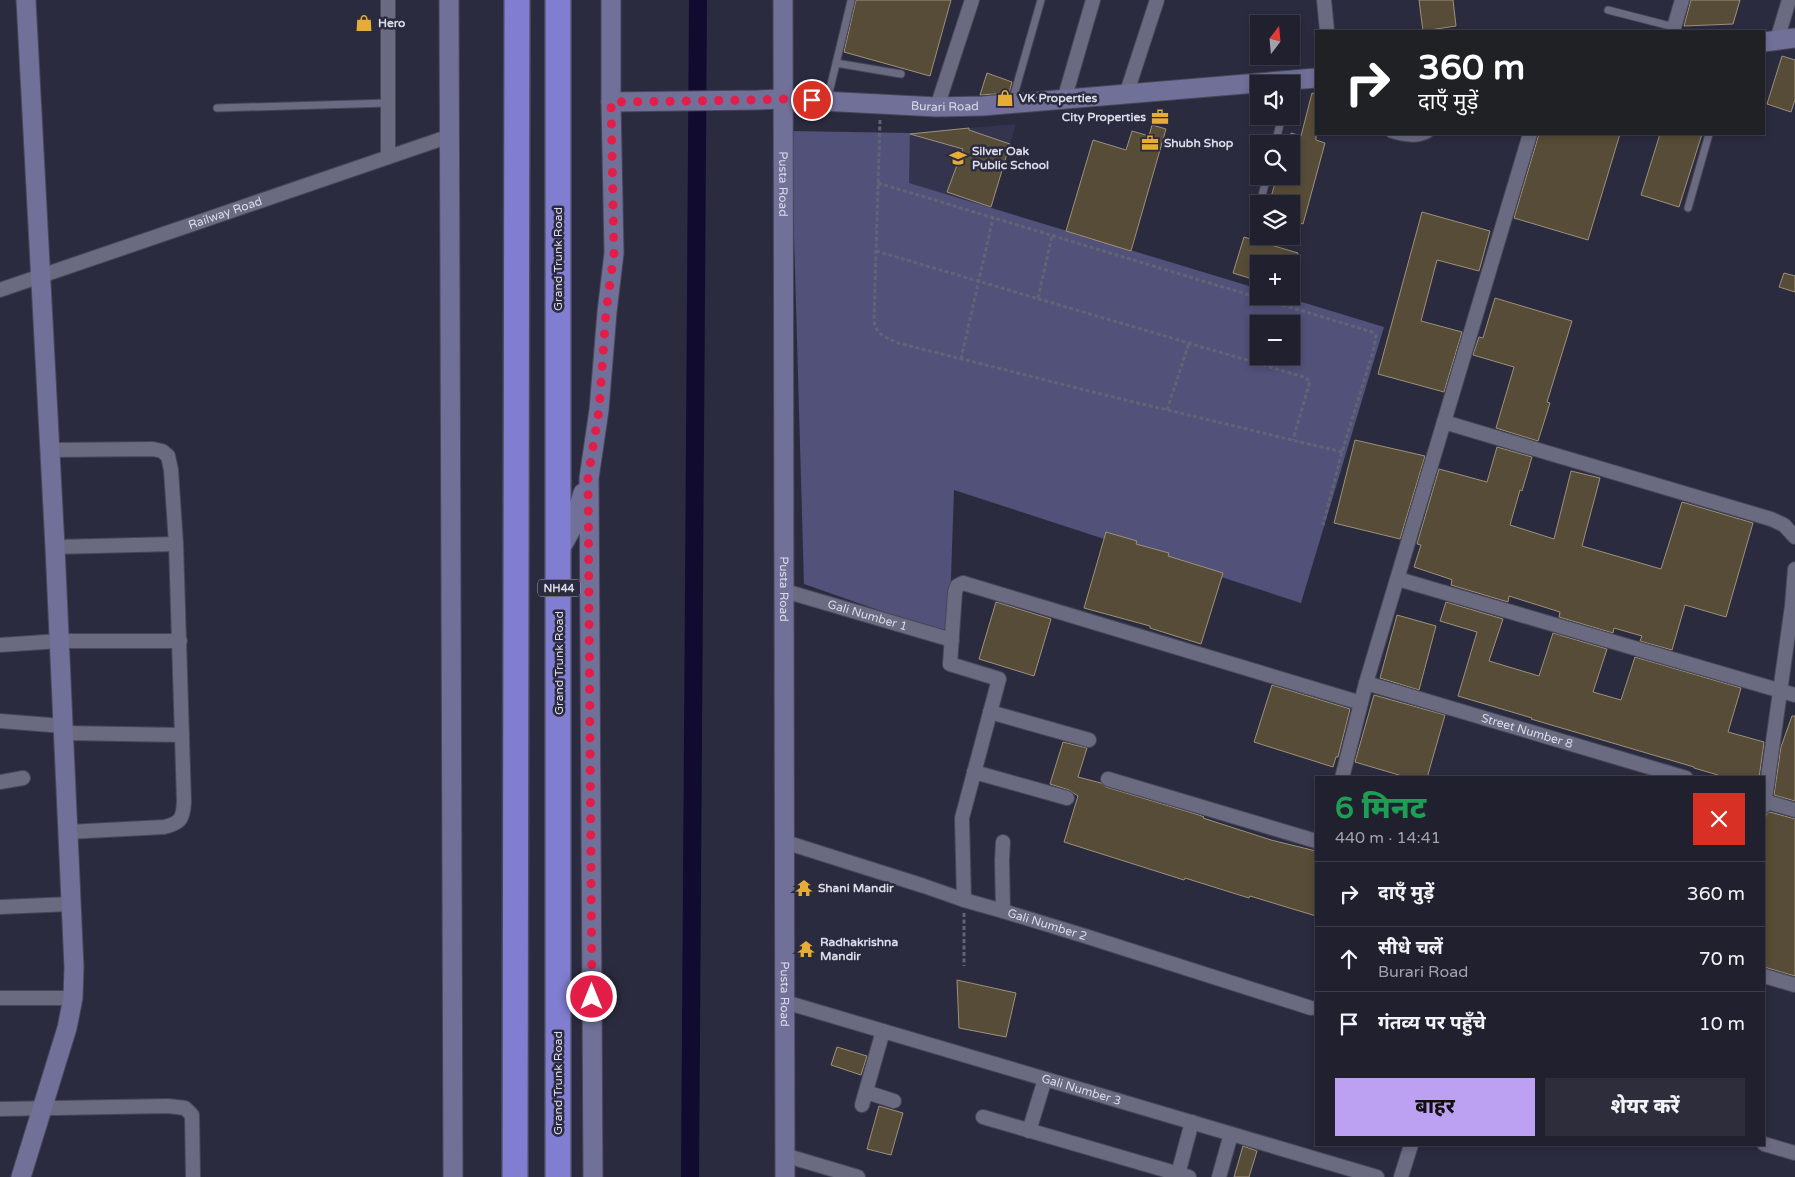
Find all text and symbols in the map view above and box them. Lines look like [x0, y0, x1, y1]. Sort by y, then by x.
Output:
shop icon: Hero [354, 13, 374, 33]
north arrow [1250, 15, 1300, 65]
map controls [1250, 15, 1300, 365]
place label: Hero [378, 16, 405, 30]
text: 360 m [1418, 47, 1525, 89]
icon: right [1335, 50, 1400, 115]
button: sound [1250, 75, 1300, 125]
pin [791, 79, 833, 121]
icon: arrive [798, 86, 826, 114]
shop icon: VK Properties [995, 88, 1015, 108]
text: दाएँ मुड़ें [1418, 89, 1478, 115]
place label: VK Properties [1019, 91, 1097, 106]
street label: Burari Road [911, 99, 979, 114]
office icon: City Properties [1150, 107, 1170, 127]
place label: City Properties [1062, 110, 1146, 125]
office icon: Shubh Shop [1140, 133, 1160, 153]
button: search [1250, 135, 1300, 185]
place label: Shubh Shop [1164, 136, 1234, 151]
place label: Silver Oak Public School [972, 144, 1049, 172]
school or university icon: Silver Oak Public School [948, 148, 968, 168]
street label: Pusta Road [776, 151, 790, 217]
street label: Railway Road [186, 194, 264, 232]
button: layers [1250, 195, 1300, 245]
street label: Grand Trunk Road [551, 207, 565, 311]
button: + [1250, 255, 1300, 305]
button: − [1250, 315, 1300, 365]
street label: Pusta Road [777, 556, 791, 622]
road number: NH44 [538, 580, 580, 596]
street label: Gali Number 1 [826, 597, 909, 634]
street label: Grand Trunk Road [552, 611, 566, 715]
street label: Street Number 8 [1480, 711, 1575, 751]
text: 6 मिनट [1335, 790, 1426, 827]
button: close [1693, 793, 1745, 845]
text: 440 m · 14:41 [1335, 828, 1441, 848]
temple icon: Shani Mandir [794, 878, 814, 898]
icon: right [1335, 880, 1363, 908]
place label: Shani Mandir [818, 881, 894, 895]
text: दाएँ मुड़ें [1378, 882, 1434, 904]
text: 360 m [1687, 883, 1745, 905]
street label: Gali Number 2 [1006, 906, 1089, 943]
place label: Radhakrishna Mandir [820, 935, 898, 963]
text: सीधे चलें [1378, 937, 1443, 959]
temple icon: Radhakrishna Mandir [796, 939, 816, 959]
icon: ahead [1335, 945, 1363, 973]
text: 70 m [1699, 948, 1745, 970]
street label: Pusta Road [778, 961, 792, 1027]
text: Burari Road [1378, 962, 1468, 982]
position arrow [565, 970, 617, 1022]
icon: arrive [1335, 1010, 1363, 1038]
text: गंतव्य पर पहुँचे [1378, 1012, 1486, 1034]
text: 10 m [1699, 1013, 1745, 1035]
street label: Grand Trunk Road [551, 1031, 565, 1135]
street label: Gali Number 3 [1040, 1071, 1123, 1108]
button: बाहर [1335, 1078, 1535, 1136]
button: शेयर करें [1545, 1078, 1745, 1136]

